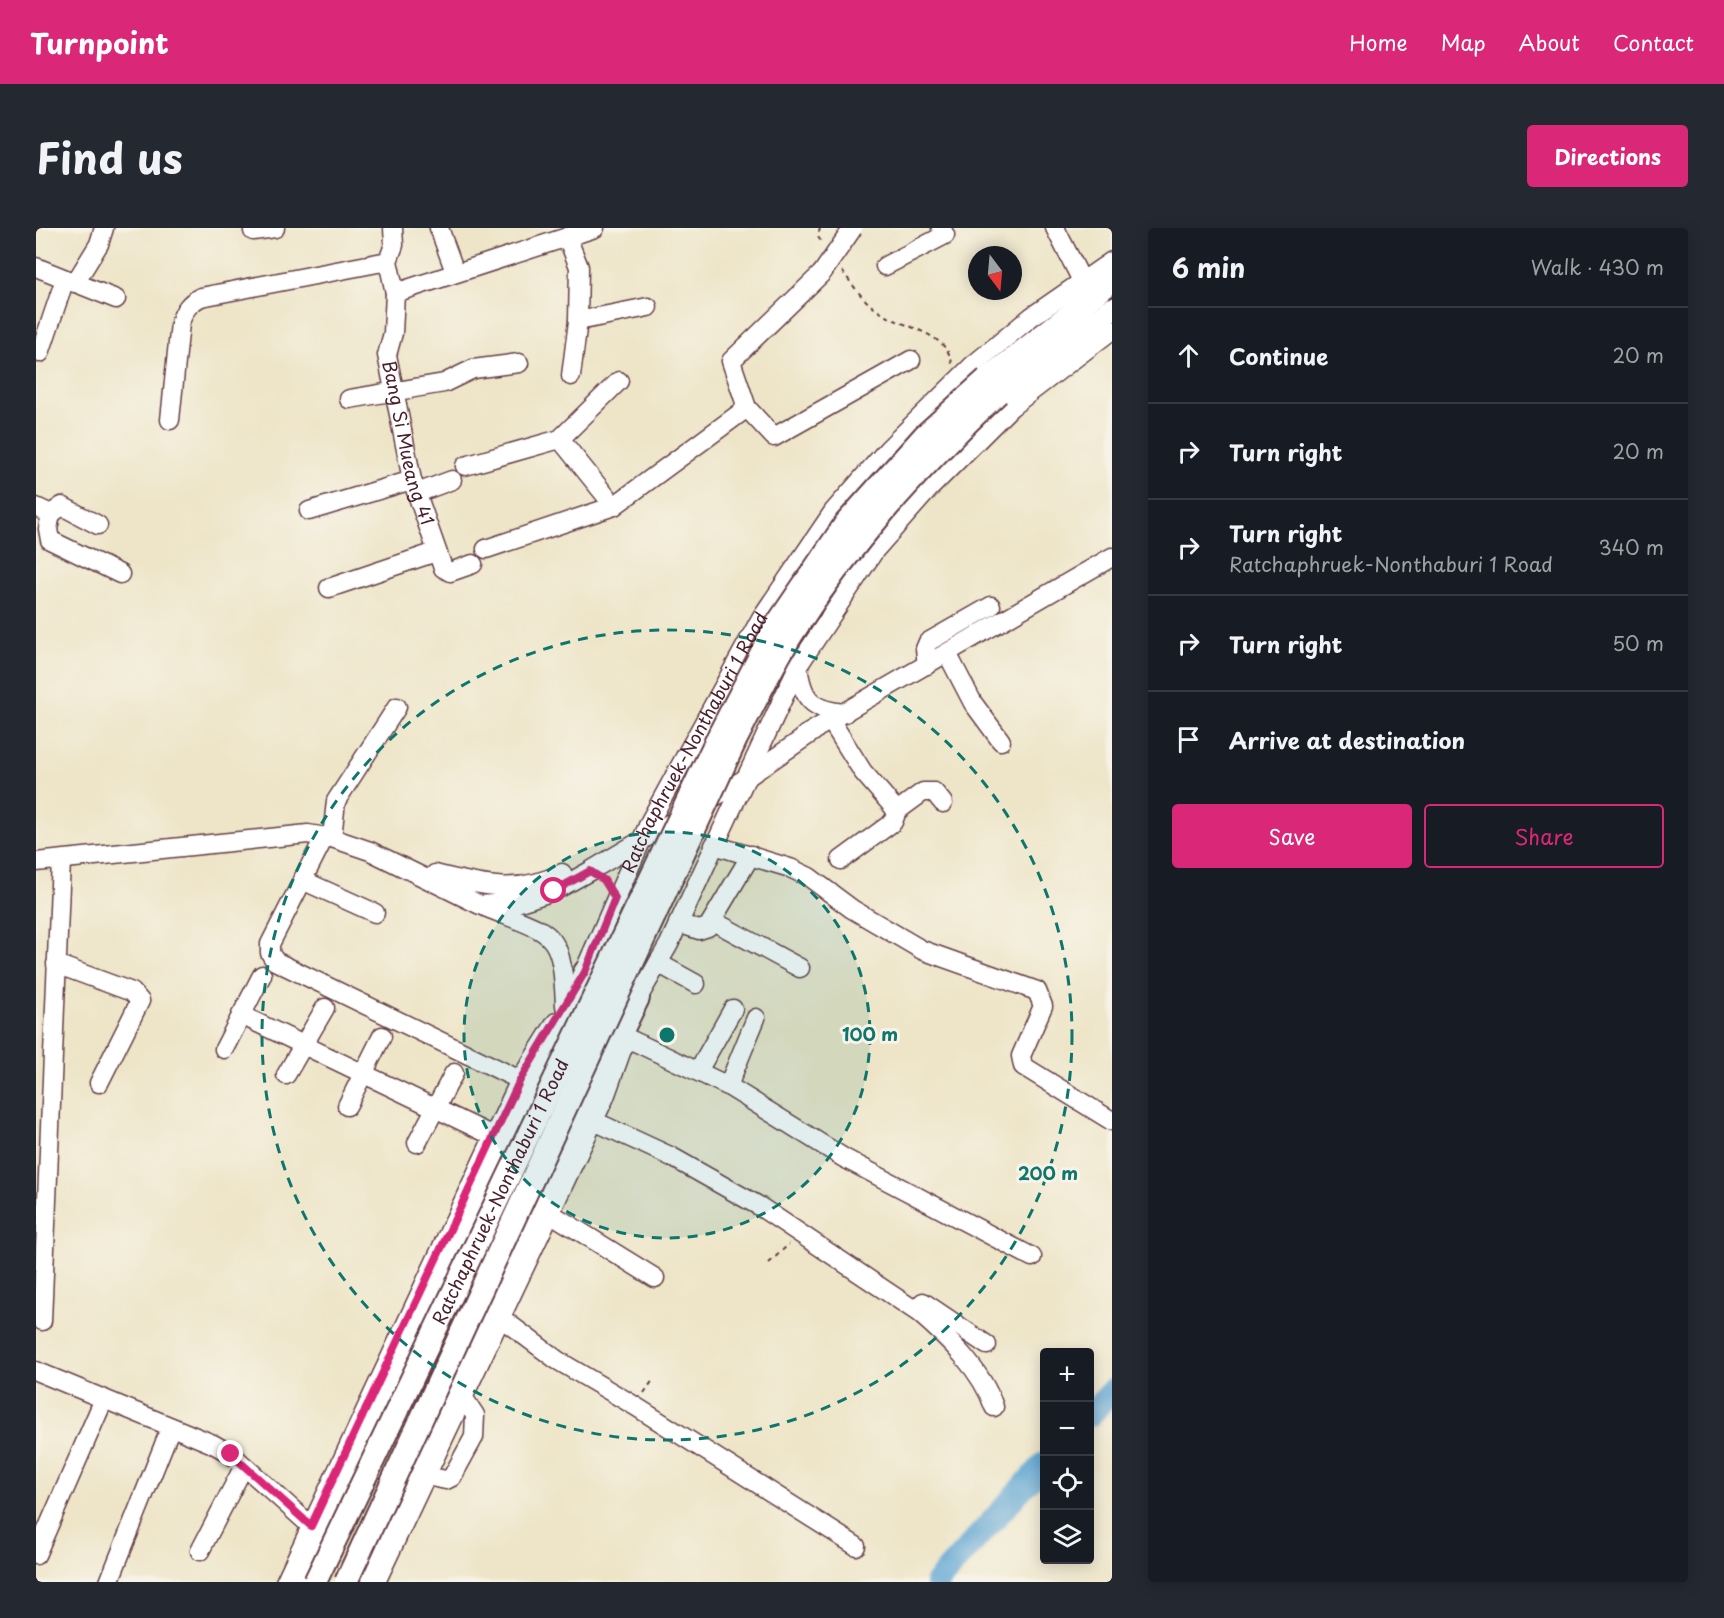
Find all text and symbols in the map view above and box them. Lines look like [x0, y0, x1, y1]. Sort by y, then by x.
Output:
text: Turnpoint [30, 21, 169, 64]
text: Home [1349, 26, 1408, 58]
text: Map [1441, 26, 1486, 58]
text: About [1519, 26, 1580, 58]
text: Contact [1613, 26, 1694, 58]
text: Find us [36, 125, 183, 188]
button: Directions [1527, 125, 1688, 187]
north arrow [968, 246, 1022, 300]
text: 6 min [1172, 248, 1245, 287]
text: Walk · 430 m [1531, 252, 1664, 282]
icon: ahead [1172, 339, 1205, 372]
text: Continue [1229, 339, 1328, 372]
text: 20 m [1612, 340, 1664, 370]
street label: Bang Si Mueang 41 [376, 358, 442, 528]
icon: right [1172, 435, 1205, 468]
text: Turn right [1229, 435, 1342, 468]
text: 20 m [1612, 436, 1664, 466]
text: Turn right [1229, 516, 1342, 549]
icon: right [1172, 531, 1205, 564]
text: 340 m [1599, 532, 1664, 562]
text: Ratchaphruek-Nonthaburi 1 Road [1229, 549, 1553, 579]
street label: Ratchaphruek-Nonthaburi 1 Road [614, 607, 774, 877]
icon: right [1172, 627, 1205, 660]
text: Turn right [1229, 627, 1342, 660]
text: 50 m [1612, 628, 1664, 658]
icon: arrive [1172, 723, 1205, 756]
text: Arrive at destination [1229, 723, 1465, 756]
button: Save [1172, 804, 1412, 868]
button: Share [1424, 804, 1664, 868]
route start [540, 877, 566, 903]
text: 100 m [842, 1020, 898, 1047]
centre of rings [657, 1025, 677, 1045]
street label: Ratchaphruek-Nonthaburi 1 Road [425, 1054, 575, 1329]
text: 200 m [1018, 1159, 1078, 1186]
map controls [1040, 1348, 1094, 1564]
button: + [1040, 1348, 1094, 1402]
button: − [1040, 1402, 1094, 1456]
route end [217, 1440, 243, 1466]
button: locate [1040, 1456, 1094, 1510]
button: layers [1040, 1510, 1094, 1564]

